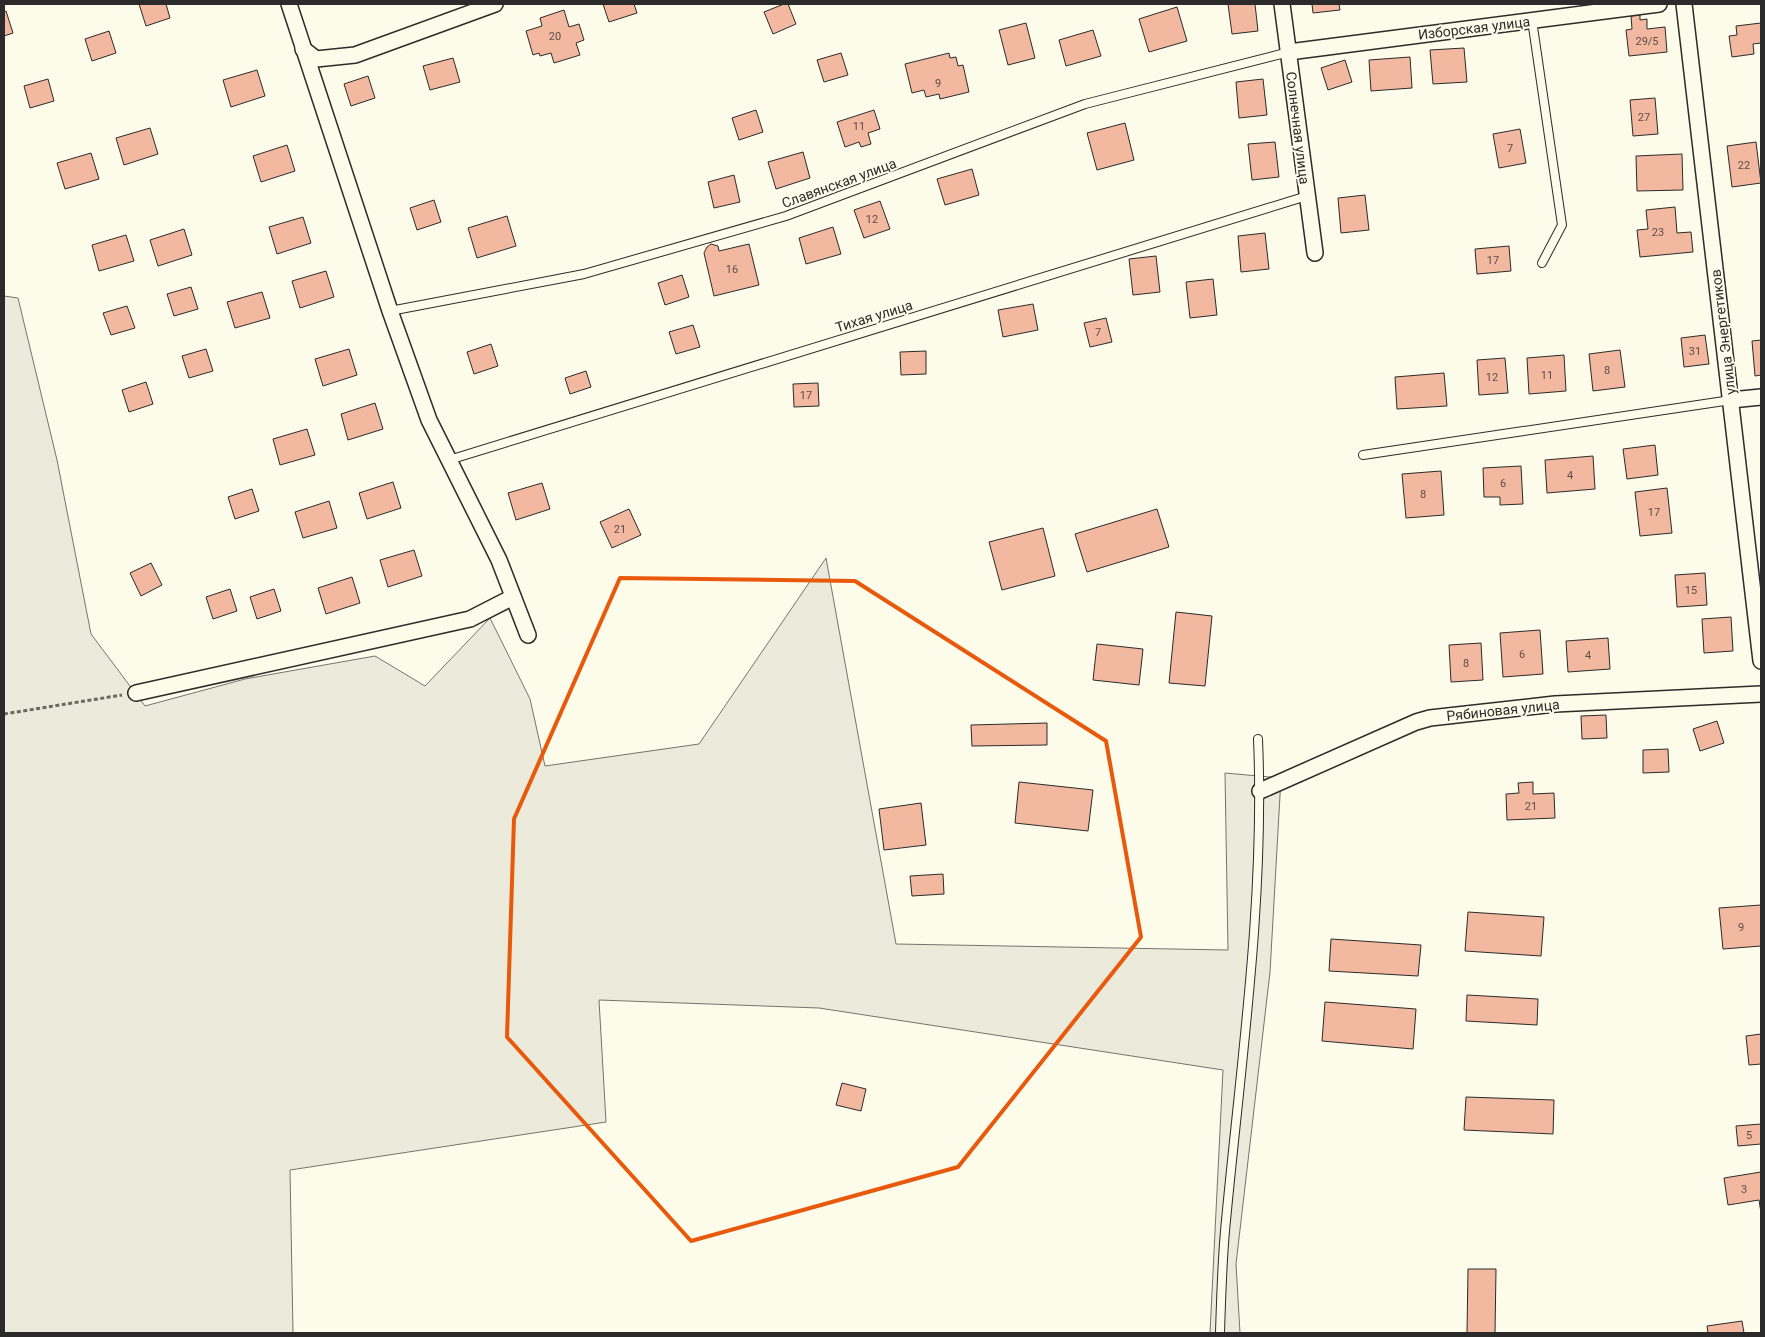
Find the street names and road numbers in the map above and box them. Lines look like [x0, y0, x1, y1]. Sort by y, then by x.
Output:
street label: Изборская улица [1417, 13, 1531, 43]
street label: Солнечная улица [1283, 71, 1313, 185]
street label: Славянская улица [780, 155, 898, 211]
street label: улица Энергетиков [1707, 268, 1739, 396]
street label: Тихая улица [833, 297, 915, 335]
street label: Рябиновая улица [1446, 696, 1560, 724]

